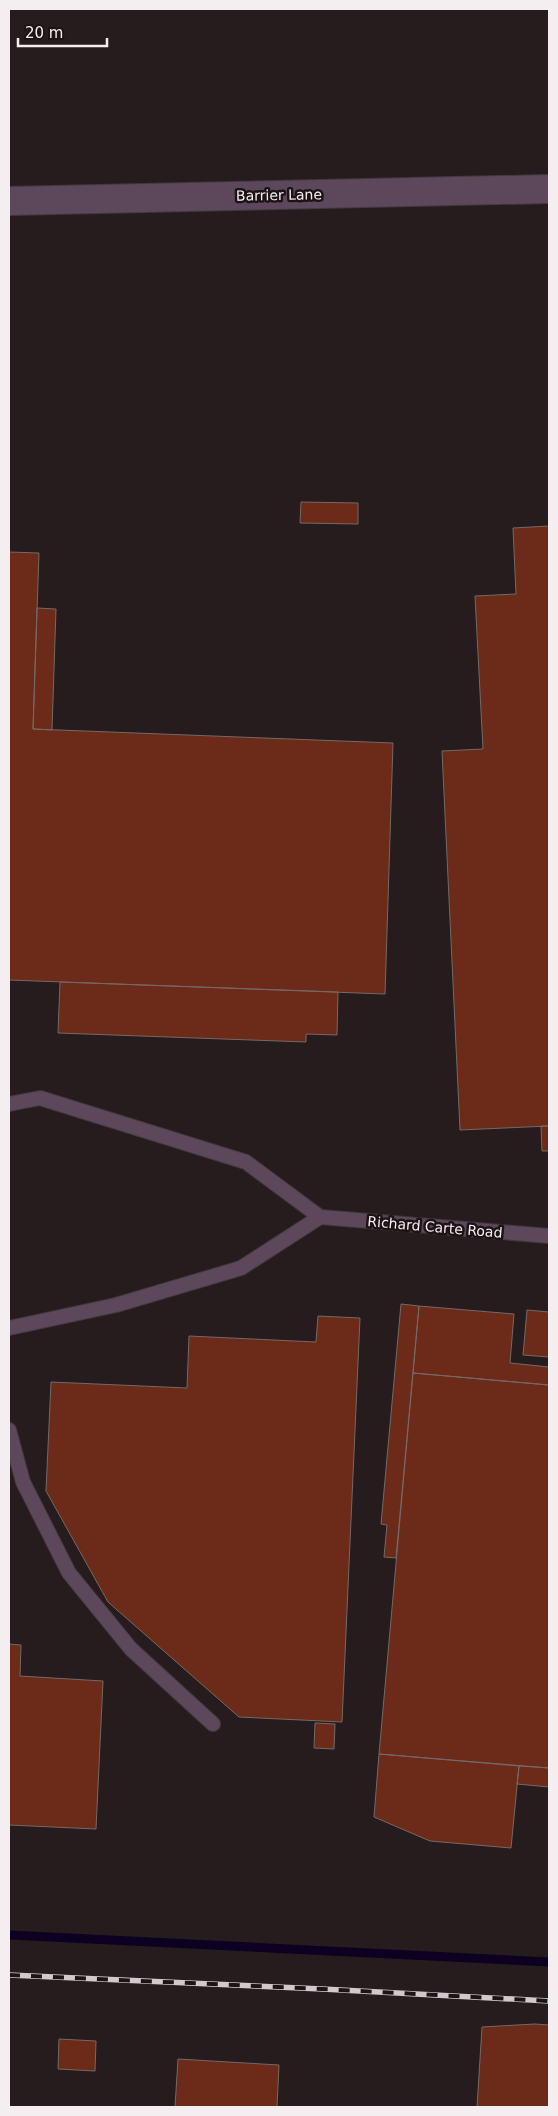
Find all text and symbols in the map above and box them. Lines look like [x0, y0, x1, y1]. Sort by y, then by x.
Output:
scale bar [18, 15, 106, 47]
text: 20 m [25, 24, 63, 42]
street label: Barrier Lane [236, 186, 322, 204]
street label: Richard Carte Road [367, 1213, 503, 1241]

